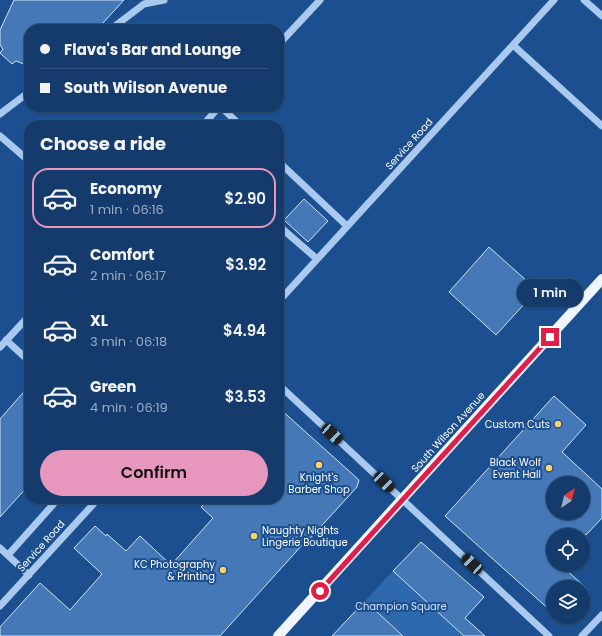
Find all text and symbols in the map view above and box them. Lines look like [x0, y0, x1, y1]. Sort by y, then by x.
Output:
text: Flava's Bar and Lounge [64, 39, 241, 60]
text: South Wilson Avenue [64, 77, 227, 98]
street label: Service Road [382, 115, 436, 173]
text: Choose a ride [40, 131, 166, 156]
text: Economy [90, 178, 162, 199]
icon: car [42, 180, 78, 216]
text: $2.90 [225, 188, 266, 209]
text: 1 min · 06:16 [90, 200, 164, 219]
text: Comfort [90, 244, 154, 265]
icon: car [42, 246, 78, 282]
text: $3.92 [225, 254, 266, 275]
text: 2 min · 06:17 [90, 266, 166, 285]
callout: 1 min [517, 279, 583, 307]
text: 1 min [533, 283, 567, 302]
text: XL [90, 310, 108, 331]
icon: car [42, 312, 78, 348]
text: $4.94 [223, 320, 266, 341]
route end [541, 328, 559, 346]
text: 3 min · 06:18 [90, 332, 167, 351]
text: Green [90, 376, 136, 397]
icon: car [42, 378, 78, 414]
text: $3.53 [225, 386, 266, 407]
street label: South Wilson Avenue [408, 388, 488, 476]
text: 4 min · 06:19 [90, 398, 168, 417]
place label: Custom Cuts [485, 417, 550, 432]
marker: Custom Cuts [553, 419, 563, 429]
car [319, 422, 345, 446]
button: Confirm [40, 450, 268, 496]
place label: Black Wolf Event Hall [490, 455, 541, 482]
marker: Knight's Barber Shop [314, 460, 324, 470]
marker: Black Wolf Event Hall [544, 463, 554, 473]
car [371, 469, 397, 495]
place label: Knight's Barber Shop [288, 470, 350, 497]
north arrow [546, 476, 590, 520]
map controls [546, 476, 590, 624]
street label: Service Road [14, 517, 68, 575]
place label: Naughty Nights Lingerie Boutique [262, 523, 348, 550]
button: locate [546, 528, 590, 572]
marker: Naughty Nights Lingerie Boutique [249, 531, 259, 541]
car [459, 551, 485, 577]
place label: KC Photography & Printing [134, 557, 215, 584]
marker: KC Photography & Printing [218, 565, 228, 575]
button: layers [546, 580, 590, 624]
route start [311, 582, 329, 600]
park label: Champion Square [355, 599, 447, 614]

